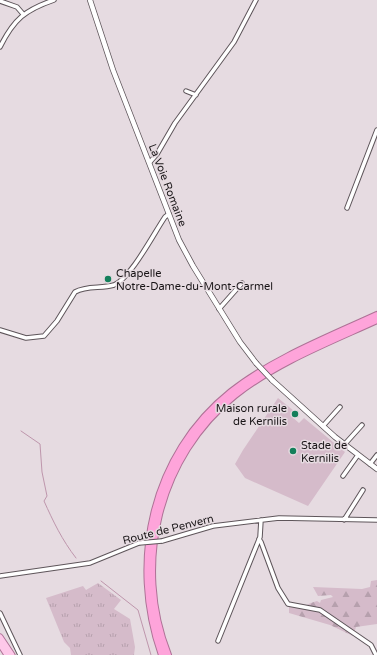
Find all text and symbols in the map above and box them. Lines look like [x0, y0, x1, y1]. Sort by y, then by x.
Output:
street label: La Voie Romaine [146, 142, 189, 228]
place label: Chapelle Notre-Dame-du-Mont-Carmel [116, 267, 273, 293]
marker: Chapelle Notre-Dame-du-Mont-Carmel [103, 274, 113, 284]
place label: Maison rurale de Kernilis [216, 402, 287, 428]
marker: Maison rurale de Kernilis [290, 409, 300, 419]
place label: Stade de Kernilis [301, 439, 347, 465]
marker: Stade de Kernilis [288, 446, 298, 456]
street label: Route de Penvern [121, 512, 215, 547]

